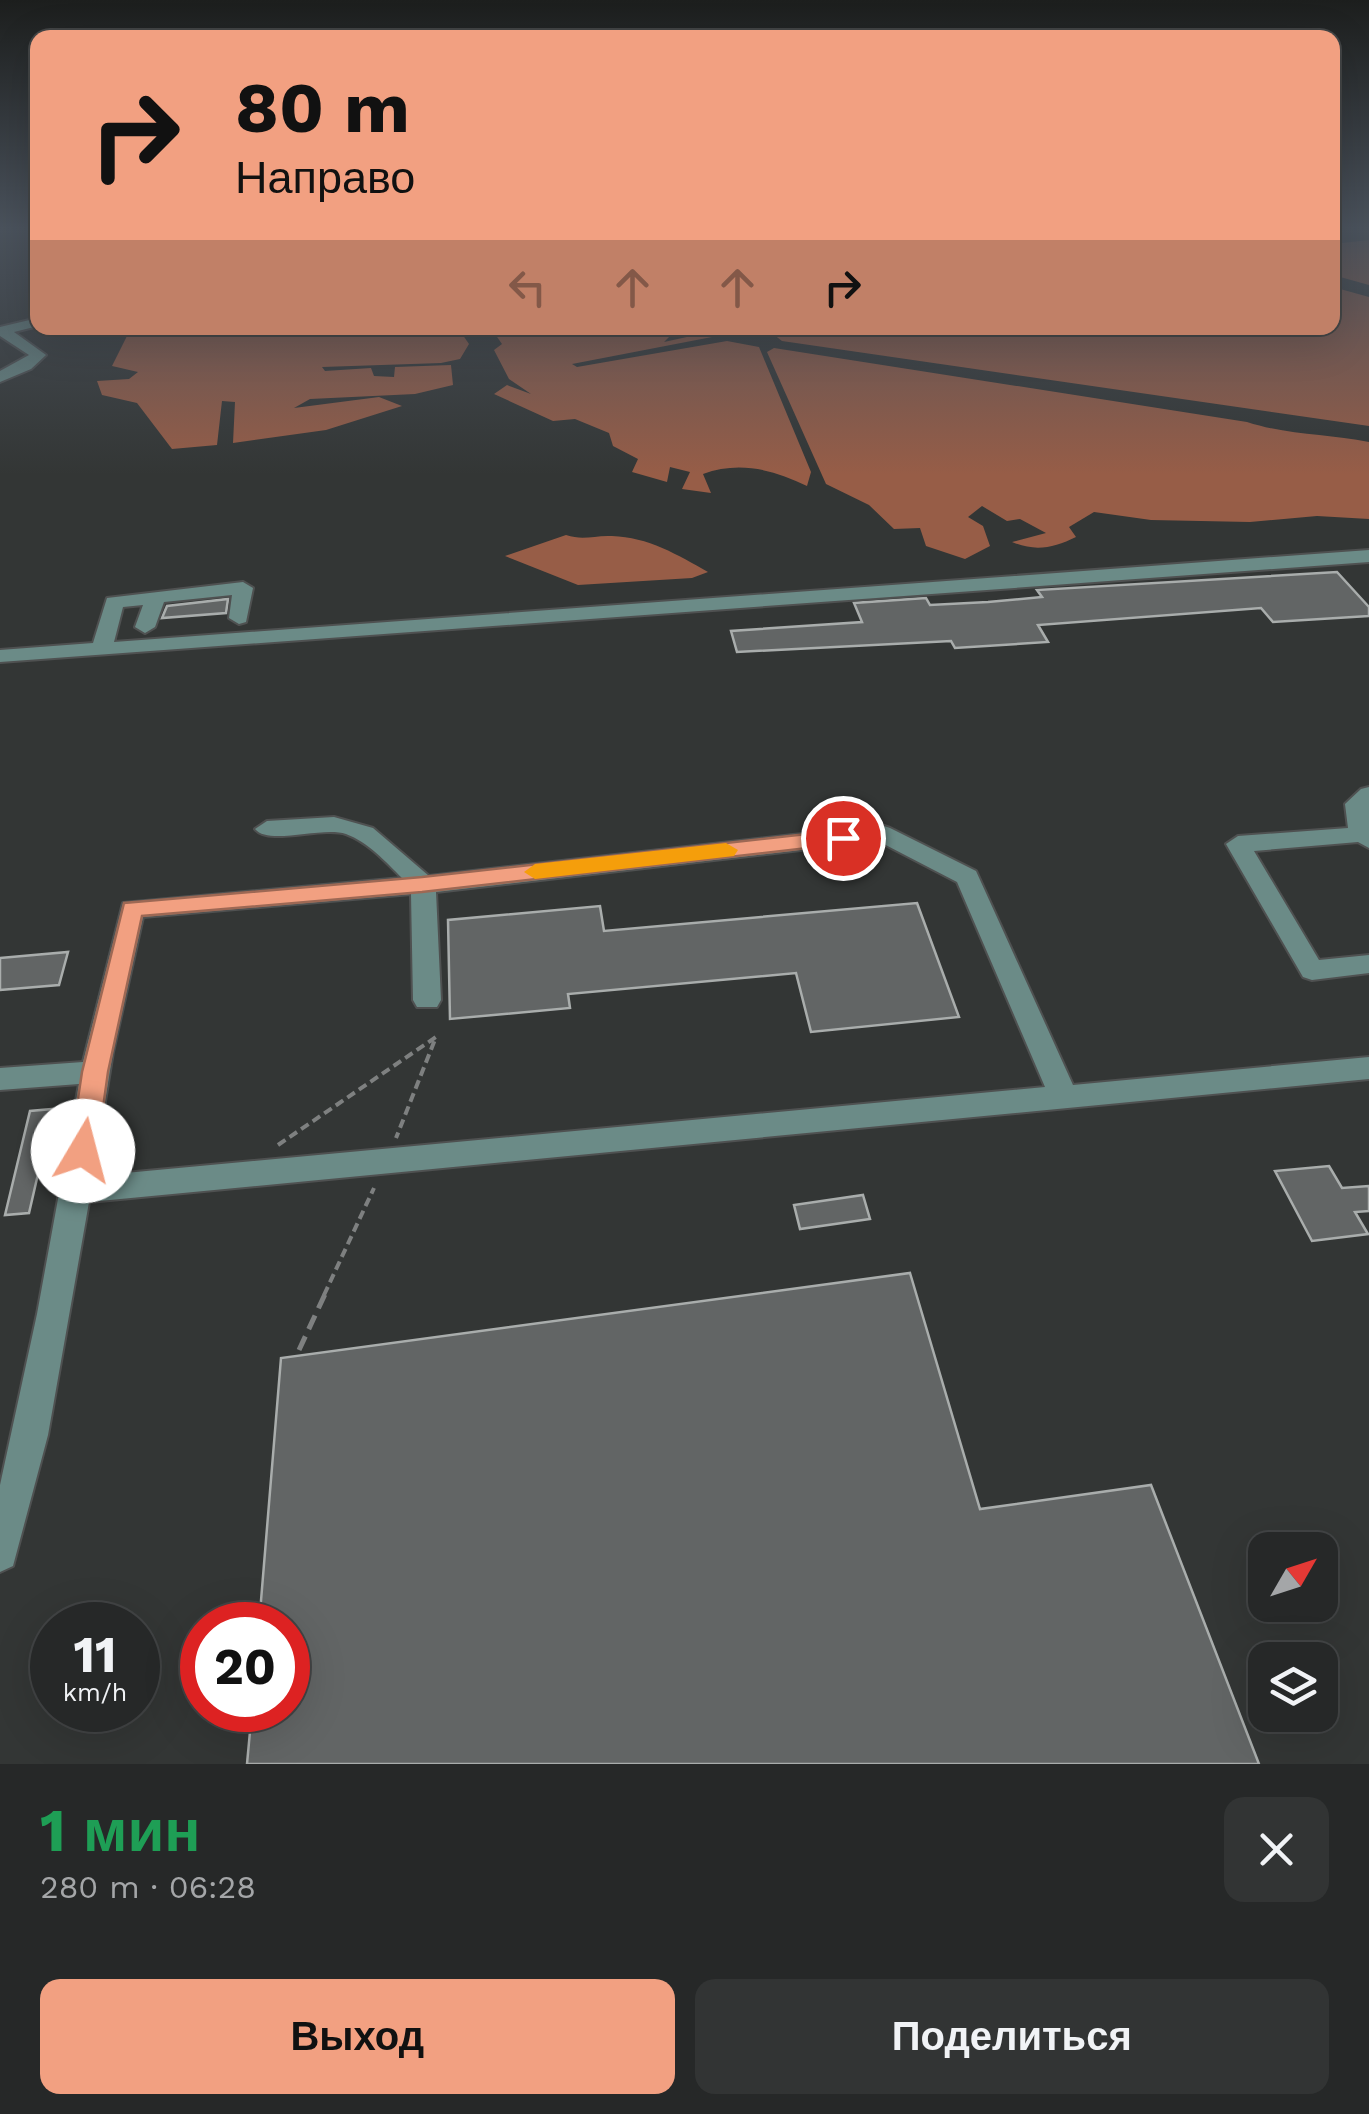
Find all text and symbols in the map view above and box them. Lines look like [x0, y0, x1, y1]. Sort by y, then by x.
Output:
text: 80 m [235, 67, 410, 149]
icon: right [70, 70, 200, 200]
text: Направо [235, 151, 415, 204]
icon: left [500, 260, 555, 315]
icon: ahead [605, 260, 660, 315]
icon: ahead [710, 260, 765, 315]
icon: right [815, 260, 870, 315]
pin [801, 796, 886, 881]
icon: arrive [816, 811, 871, 866]
position arrow [31, 1099, 135, 1203]
north arrow [1248, 1532, 1338, 1622]
map controls [1248, 1532, 1338, 1732]
speed limit sign: 20 [180, 1602, 310, 1732]
text: 11 [73, 1625, 117, 1684]
button: layers [1248, 1642, 1338, 1732]
text: km/h [63, 1678, 127, 1707]
text: 1 мин [40, 1795, 201, 1866]
button: close [1224, 1797, 1329, 1902]
text: 280 m · 06:28 [40, 1868, 256, 1906]
button: Выход [40, 1979, 675, 2094]
button: Поделиться [695, 1979, 1329, 2094]

